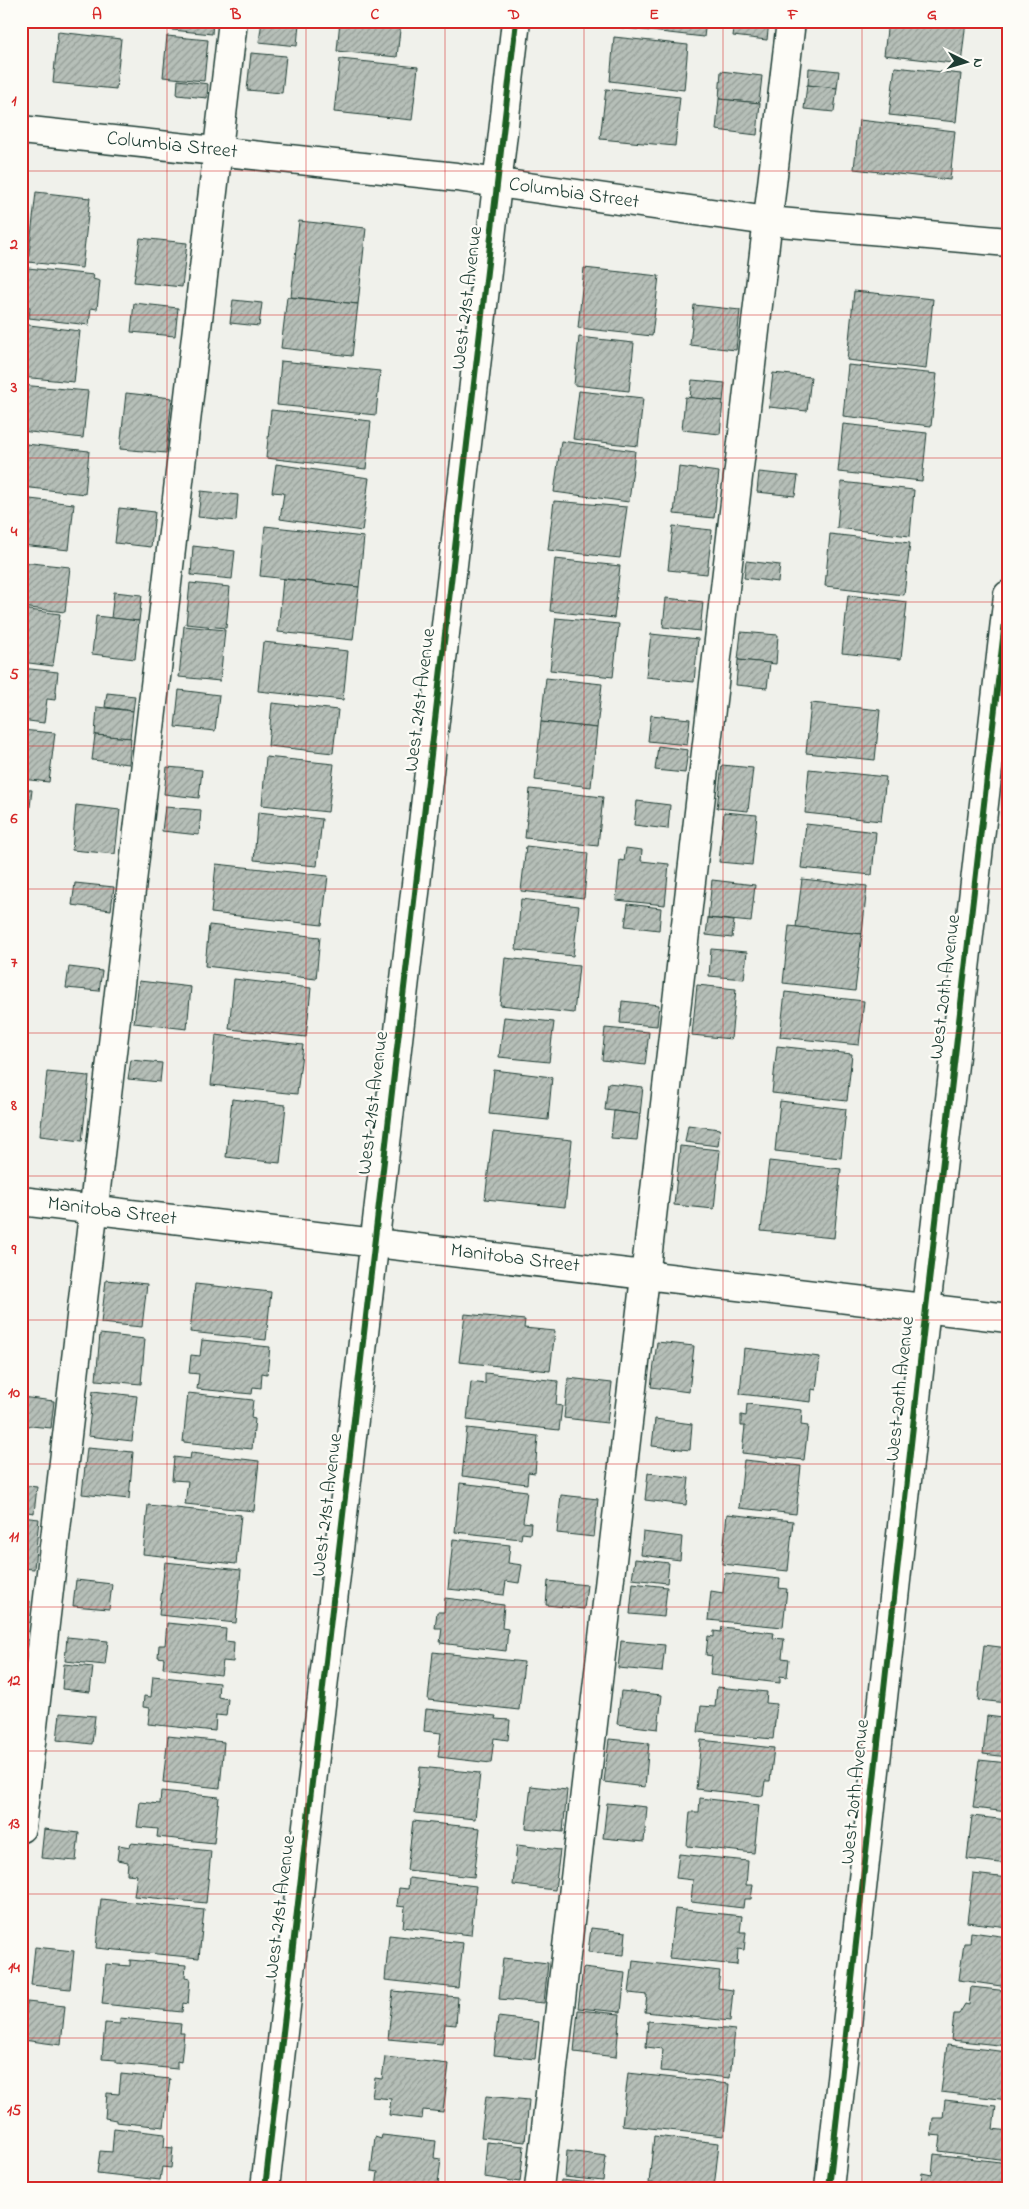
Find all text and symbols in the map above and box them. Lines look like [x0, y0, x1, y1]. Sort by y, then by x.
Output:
text: A [92, 3, 102, 27]
text: B [230, 3, 242, 27]
text: C [371, 3, 380, 27]
text: D [507, 3, 520, 27]
text: E [649, 3, 659, 27]
text: F [787, 3, 799, 27]
text: G [927, 3, 937, 27]
north arrow [942, 38, 992, 88]
text: N [967, 57, 988, 69]
text: 1 [11, 89, 17, 113]
street label: Columbia Street [105, 125, 239, 167]
street label: Columbia Street [507, 170, 641, 218]
street label: West 21st Avenue [445, 225, 491, 371]
text: 2 [9, 233, 18, 257]
text: 3 [10, 376, 18, 400]
text: 4 [10, 520, 18, 544]
street label: West 21st Avenue [398, 627, 444, 773]
text: 5 [9, 663, 19, 687]
text: 6 [9, 807, 18, 831]
street label: West 20th Avenue [923, 913, 969, 1061]
text: 7 [11, 951, 18, 975]
street label: West 21st Avenue [351, 1030, 397, 1176]
text: 8 [10, 1094, 17, 1118]
street label: Manitoba Street [46, 1190, 178, 1234]
street label: Manitoba Street [449, 1237, 581, 1281]
text: 9 [11, 1238, 17, 1262]
street label: West 20th Avenue [879, 1315, 923, 1463]
text: 10 [8, 1381, 20, 1405]
street label: West 21st Avenue [305, 1432, 351, 1578]
text: 11 [9, 1525, 20, 1549]
text: 12 [7, 1669, 21, 1693]
street label: West 20th Avenue [834, 1718, 878, 1866]
text: 13 [8, 1812, 20, 1836]
street label: West 21st Avenue [258, 1834, 304, 1980]
text: 14 [8, 1956, 20, 1980]
text: 15 [7, 2099, 22, 2123]

